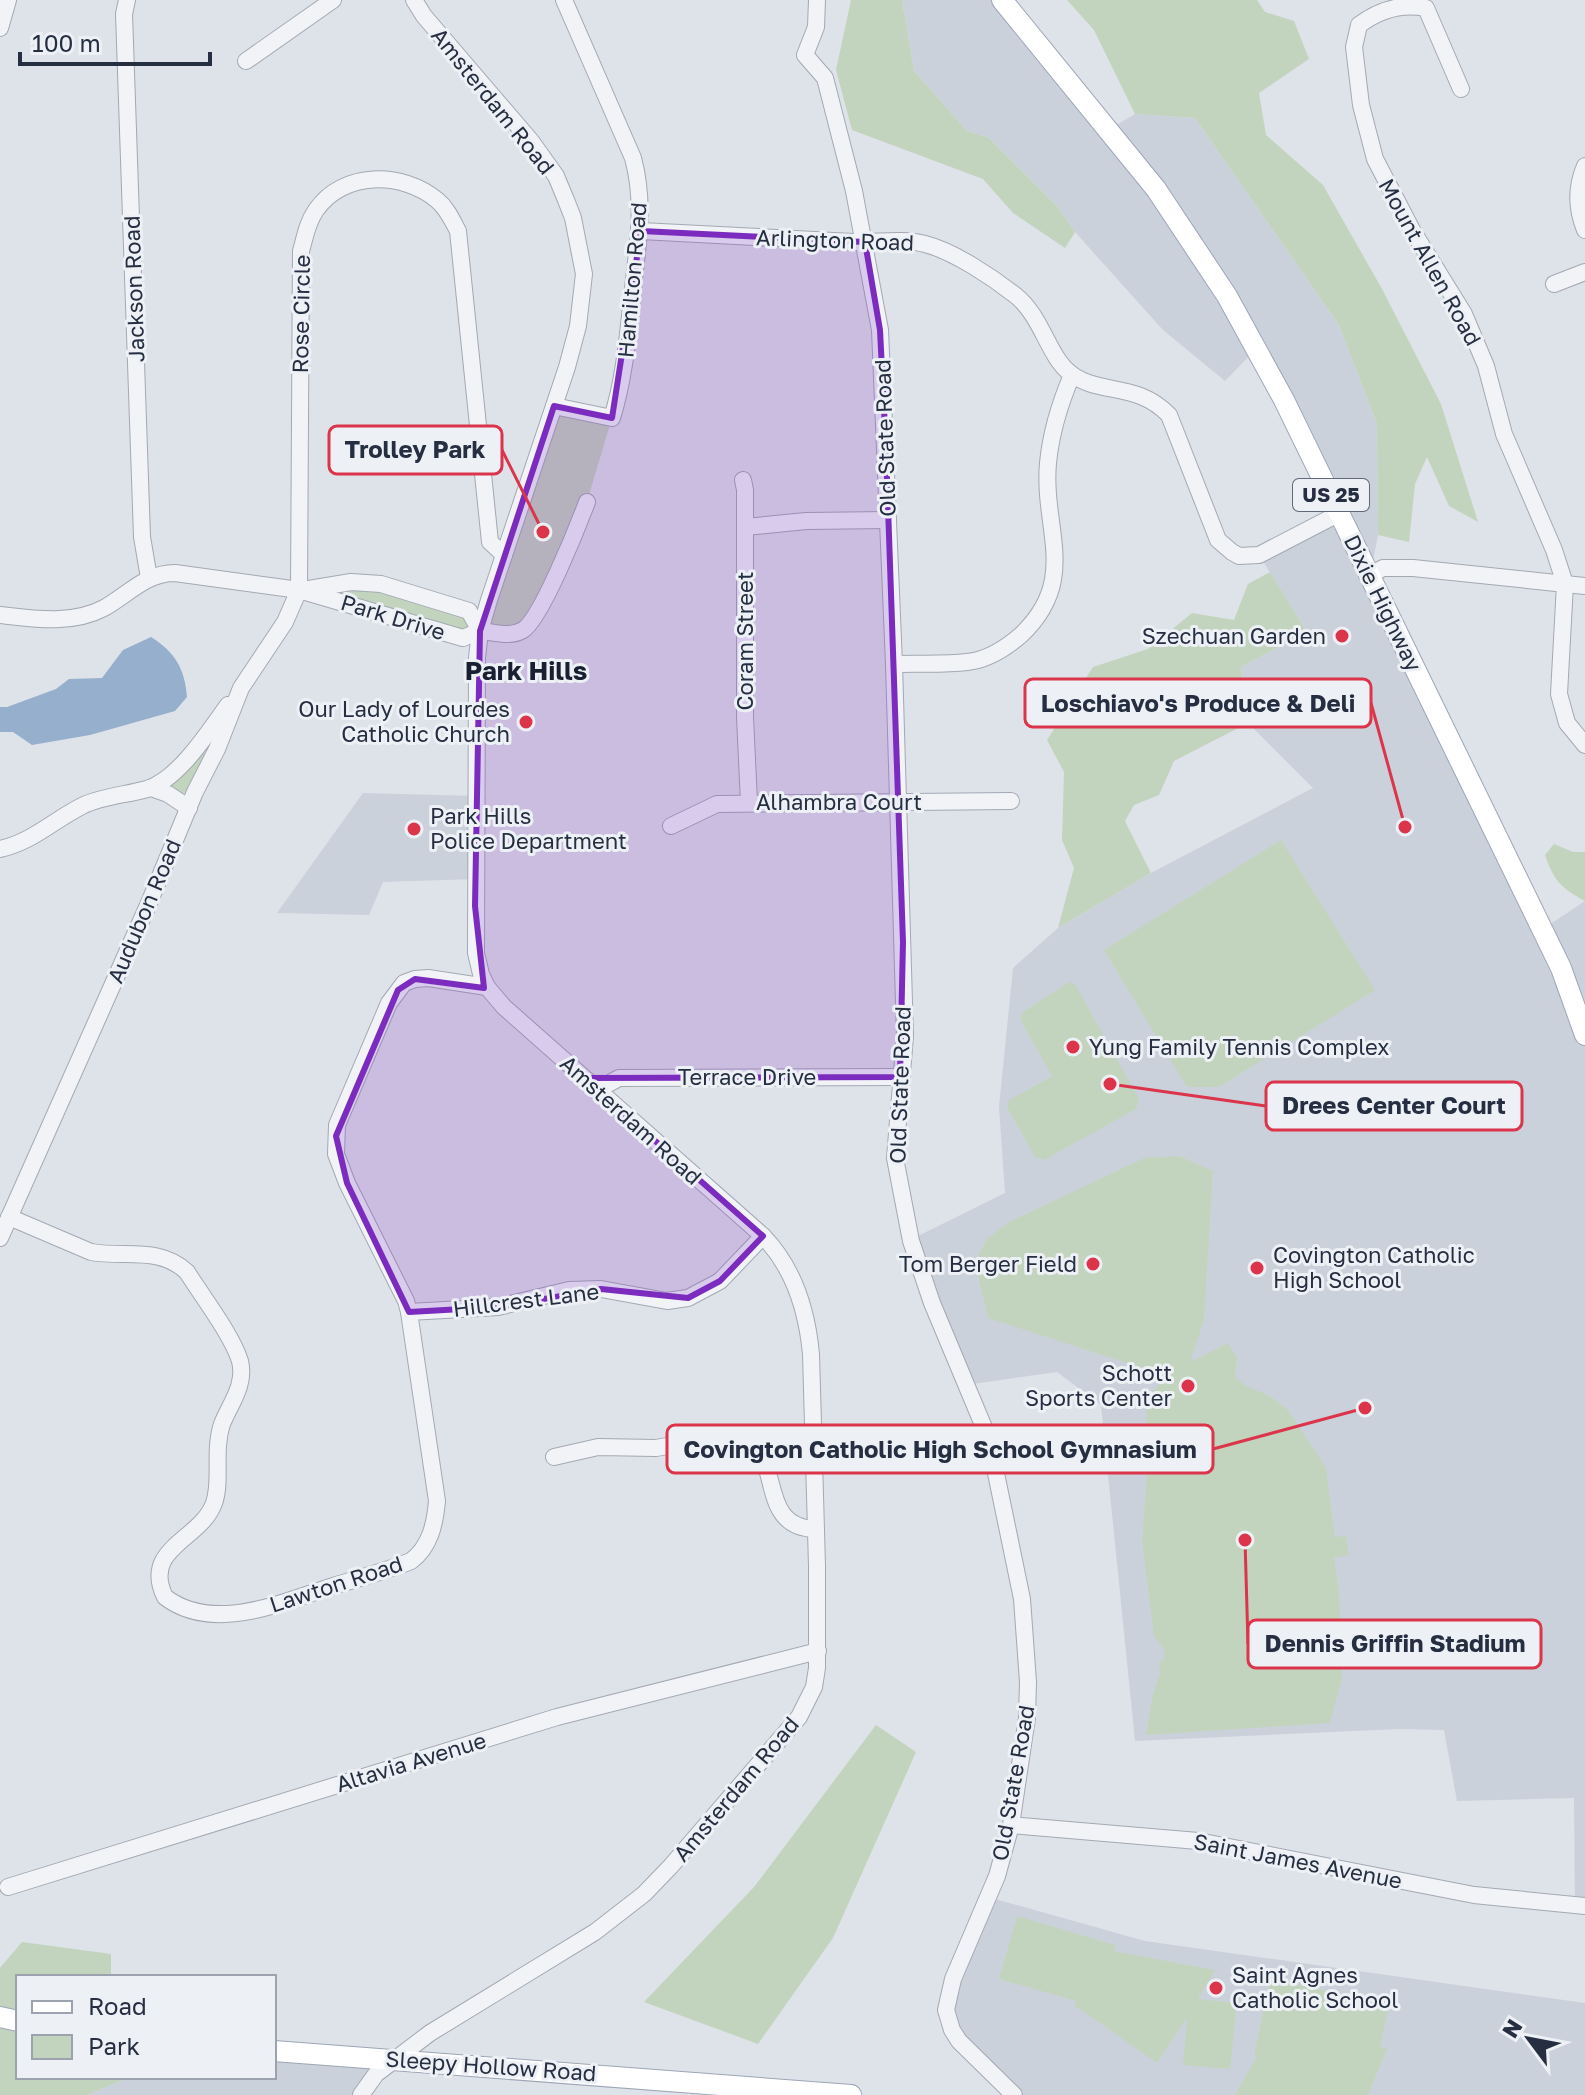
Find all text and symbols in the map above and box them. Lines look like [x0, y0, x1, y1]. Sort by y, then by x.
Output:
scale bar [20, 16, 210, 66]
street label: Amsterdam Road [426, 22, 561, 179]
text: 100 m [32, 28, 101, 57]
street label: Mount Allen Road [1373, 173, 1488, 350]
street label: Hamilton Road [611, 201, 652, 359]
street label: Jackson Road [117, 215, 150, 363]
street label: Arlington Road [755, 223, 915, 256]
street label: Rose Circle [286, 254, 315, 374]
street label: Old State Road [868, 359, 901, 517]
callout: Trolley Park [329, 426, 502, 474]
text: Trolley Park [345, 434, 486, 463]
road number: US 25 [1293, 479, 1369, 511]
street label: Dixie Highway [1339, 530, 1428, 676]
street label: Coram Street [731, 571, 758, 711]
street label: Park Drive [338, 588, 449, 645]
place label: Szechuan Garden [1142, 622, 1326, 649]
marker: Szechuan Garden [1333, 627, 1351, 645]
district label: Park Hills [465, 655, 587, 686]
callout: Loschiavo's Produce & Deli [1025, 679, 1371, 727]
text: Loschiavo's Produce & Deli [1041, 688, 1355, 717]
place label: Our Lady of Lourdes Catholic Church [298, 695, 510, 747]
marker: Our Lady of Lourdes Catholic Church [517, 713, 535, 731]
street label: Alhambra Court [756, 788, 922, 815]
place label: Park Hills Police Department [430, 802, 627, 854]
marker: Park Hills Police Department [405, 820, 423, 838]
street label: Audubon Road [101, 835, 186, 987]
street label: Old State Road [883, 1006, 916, 1164]
place label: Yung Family Tennis Complex [1089, 1033, 1389, 1060]
marker: Yung Family Tennis Complex [1064, 1038, 1082, 1056]
street label: Amsterdam Road [555, 1049, 707, 1190]
street label: Terrace Drive [678, 1063, 816, 1090]
callout: Drees Center Court [1266, 1082, 1522, 1130]
text: Drees Center Court [1282, 1090, 1506, 1119]
place label: Covington Catholic High School [1273, 1241, 1475, 1293]
place label: Tom Berger Field [899, 1250, 1077, 1277]
marker: Tom Berger Field [1084, 1255, 1102, 1273]
marker: Covington Catholic High School [1248, 1259, 1266, 1277]
street label: Hillcrest Lane [451, 1277, 601, 1322]
place label: Schott Sports Center [1025, 1359, 1172, 1411]
marker: Schott Sports Center [1179, 1377, 1197, 1395]
callout: Covington Catholic High School Gymnasium [667, 1425, 1213, 1473]
text: Covington Catholic High School Gymnasium [683, 1434, 1197, 1463]
street label: Lawton Road [266, 1549, 406, 1618]
callout: Dennis Griffin Stadium [1248, 1620, 1541, 1668]
text: Dennis Griffin Stadium [1264, 1628, 1526, 1657]
street label: Old State Road [986, 1703, 1039, 1863]
street label: Amsterdam Road [667, 1711, 804, 1867]
street label: Altavia Avenue [333, 1726, 489, 1797]
street label: Saint James Avenue [1192, 1827, 1405, 1894]
place label: Saint Agnes Catholic School [1232, 1961, 1398, 2013]
legend [16, 1975, 276, 2079]
marker: Saint Agnes Catholic School [1207, 1979, 1225, 1997]
text: Road [88, 1991, 147, 2020]
north arrow [1489, 1999, 1569, 2079]
text: N [1496, 2014, 1527, 2042]
text: Park [88, 2031, 140, 2060]
street label: Sleepy Hollow Road [385, 2045, 597, 2086]

